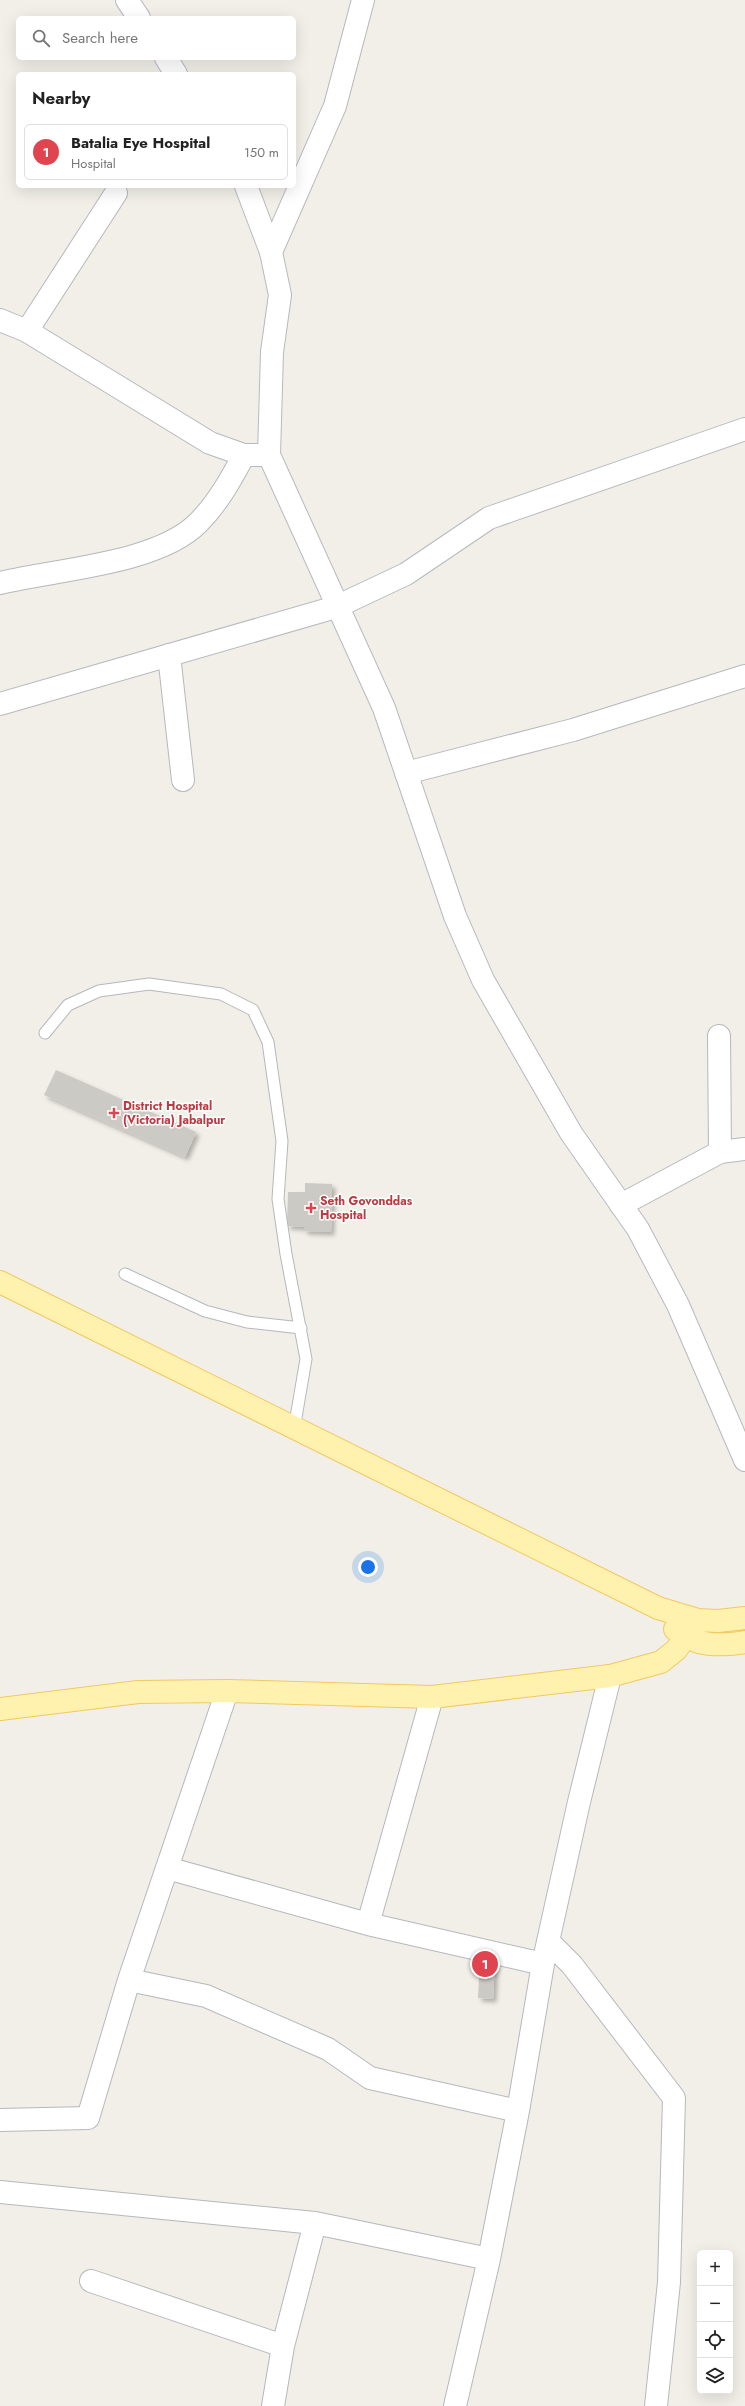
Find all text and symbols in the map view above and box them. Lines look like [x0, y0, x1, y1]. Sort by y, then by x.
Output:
search box [16, 16, 296, 60]
icon: search [30, 27, 52, 49]
text: Search here [62, 27, 138, 49]
text: Nearby [32, 86, 90, 110]
text: Batalia Eye Hospital [71, 132, 210, 154]
text: 1 [43, 143, 49, 162]
text: 150 m [244, 143, 279, 162]
text: Hospital [71, 154, 116, 173]
place label: District Hospital (Victoria) Jabalpur [123, 1097, 225, 1129]
marker: District Hospital (Victoria) Jabalpur [108, 1107, 120, 1119]
place label: Seth Govonddas Hospital [320, 1192, 413, 1224]
marker: Seth Govonddas Hospital [305, 1202, 317, 1214]
your location [358, 1557, 378, 1577]
pin: 1 [472, 1949, 498, 1979]
map controls [697, 2250, 733, 2394]
button: + [697, 2250, 733, 2286]
button: − [697, 2286, 733, 2322]
button: locate [697, 2322, 733, 2358]
button: layers [697, 2358, 733, 2394]

